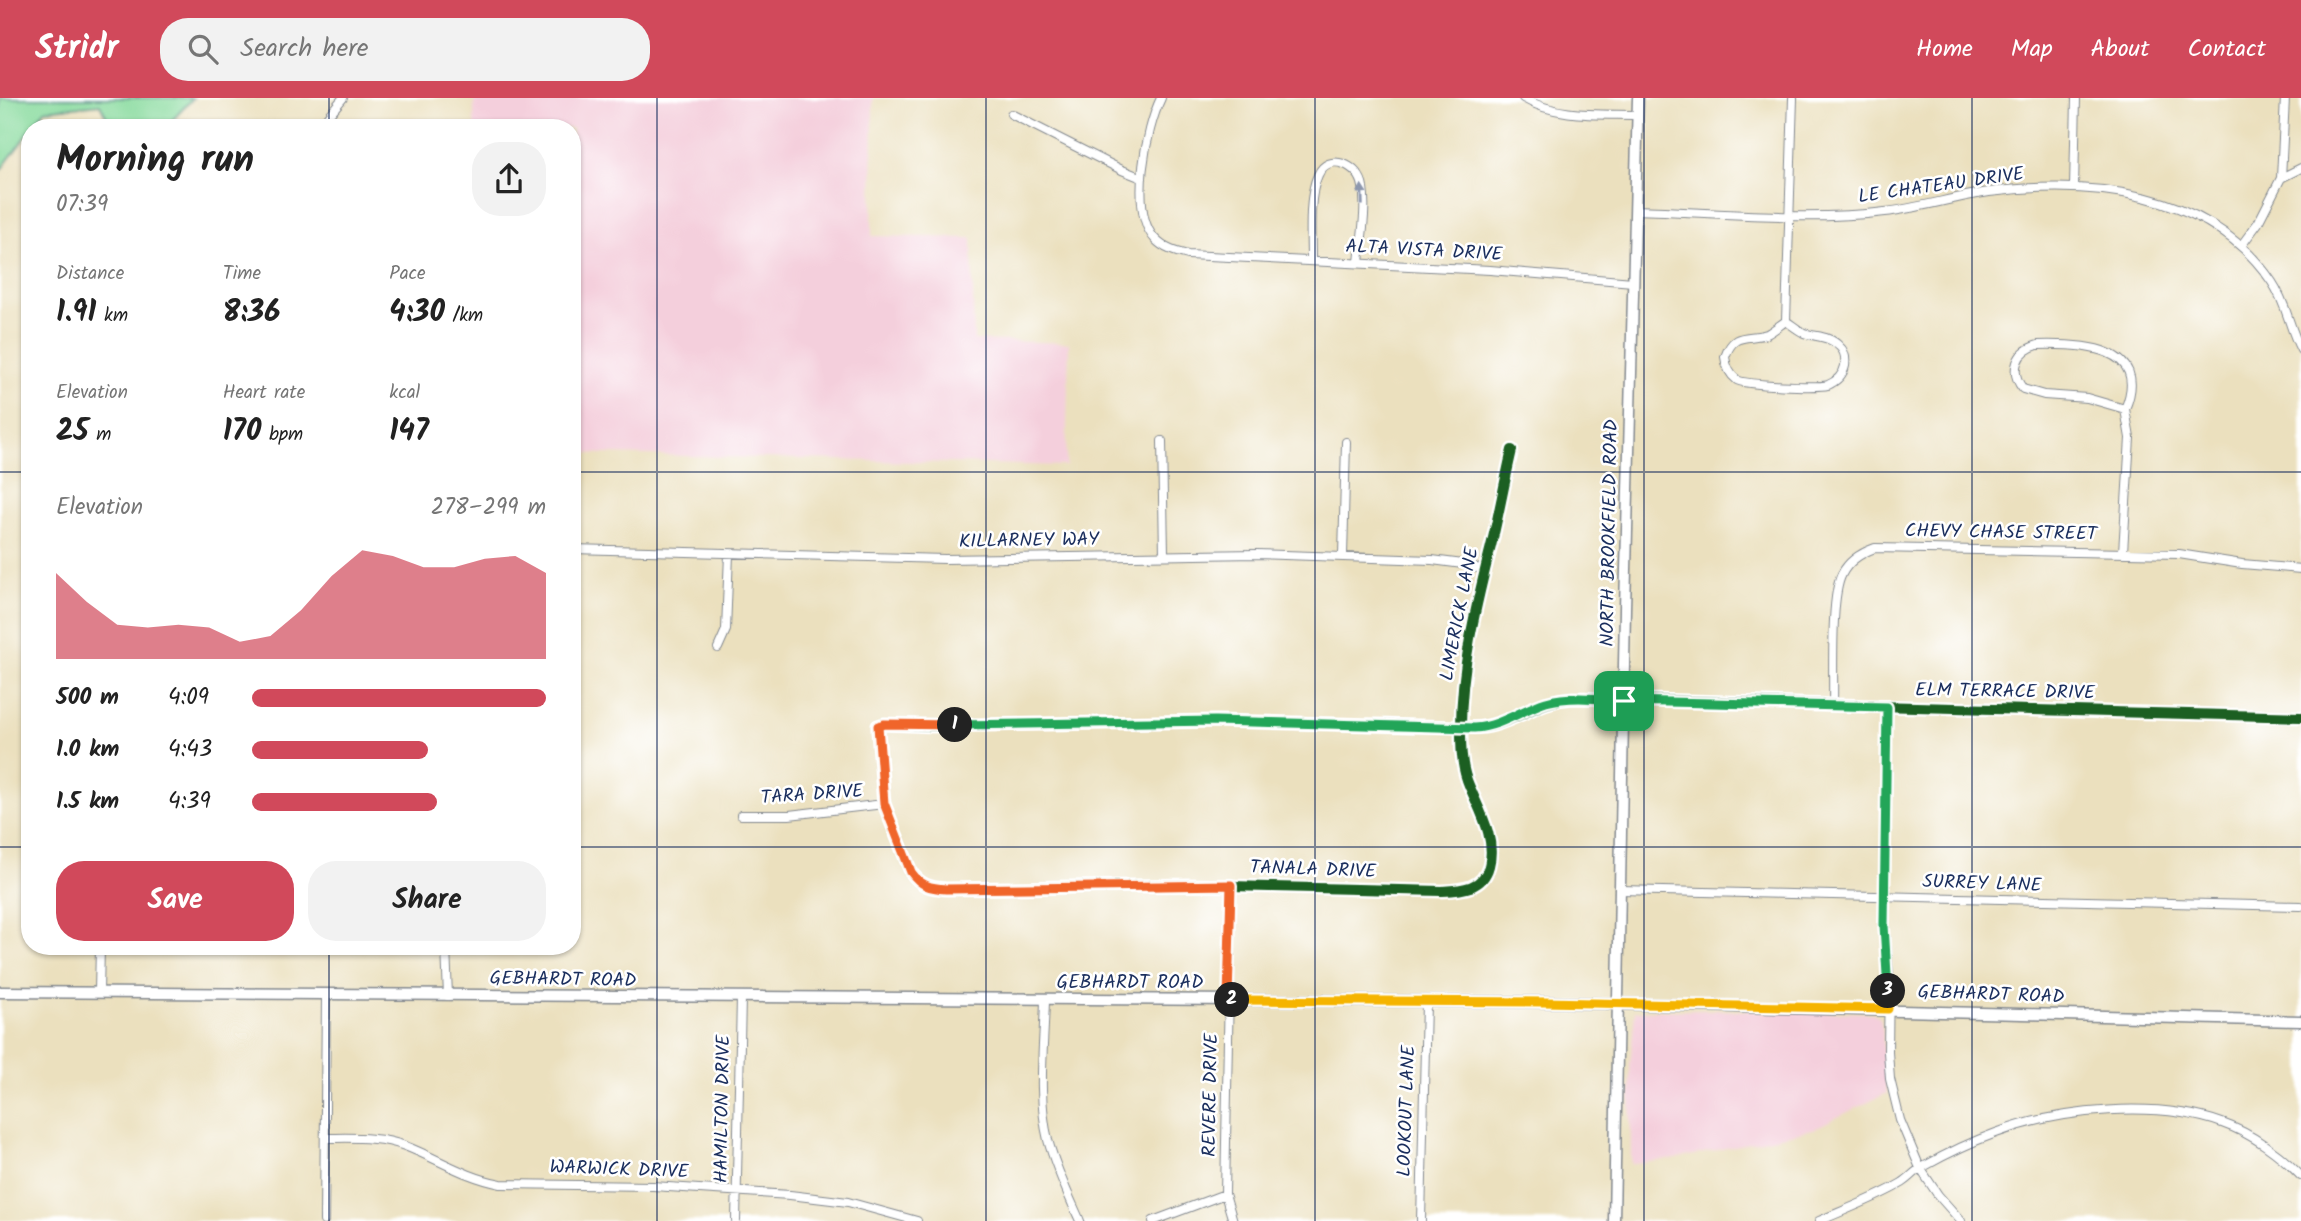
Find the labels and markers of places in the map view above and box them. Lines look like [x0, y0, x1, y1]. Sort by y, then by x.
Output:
pin [1594, 671, 1654, 731]
pin: 1 [937, 708, 972, 742]
pin: 3 [1870, 974, 1906, 1008]
pin: 2 [1214, 982, 1250, 1018]

